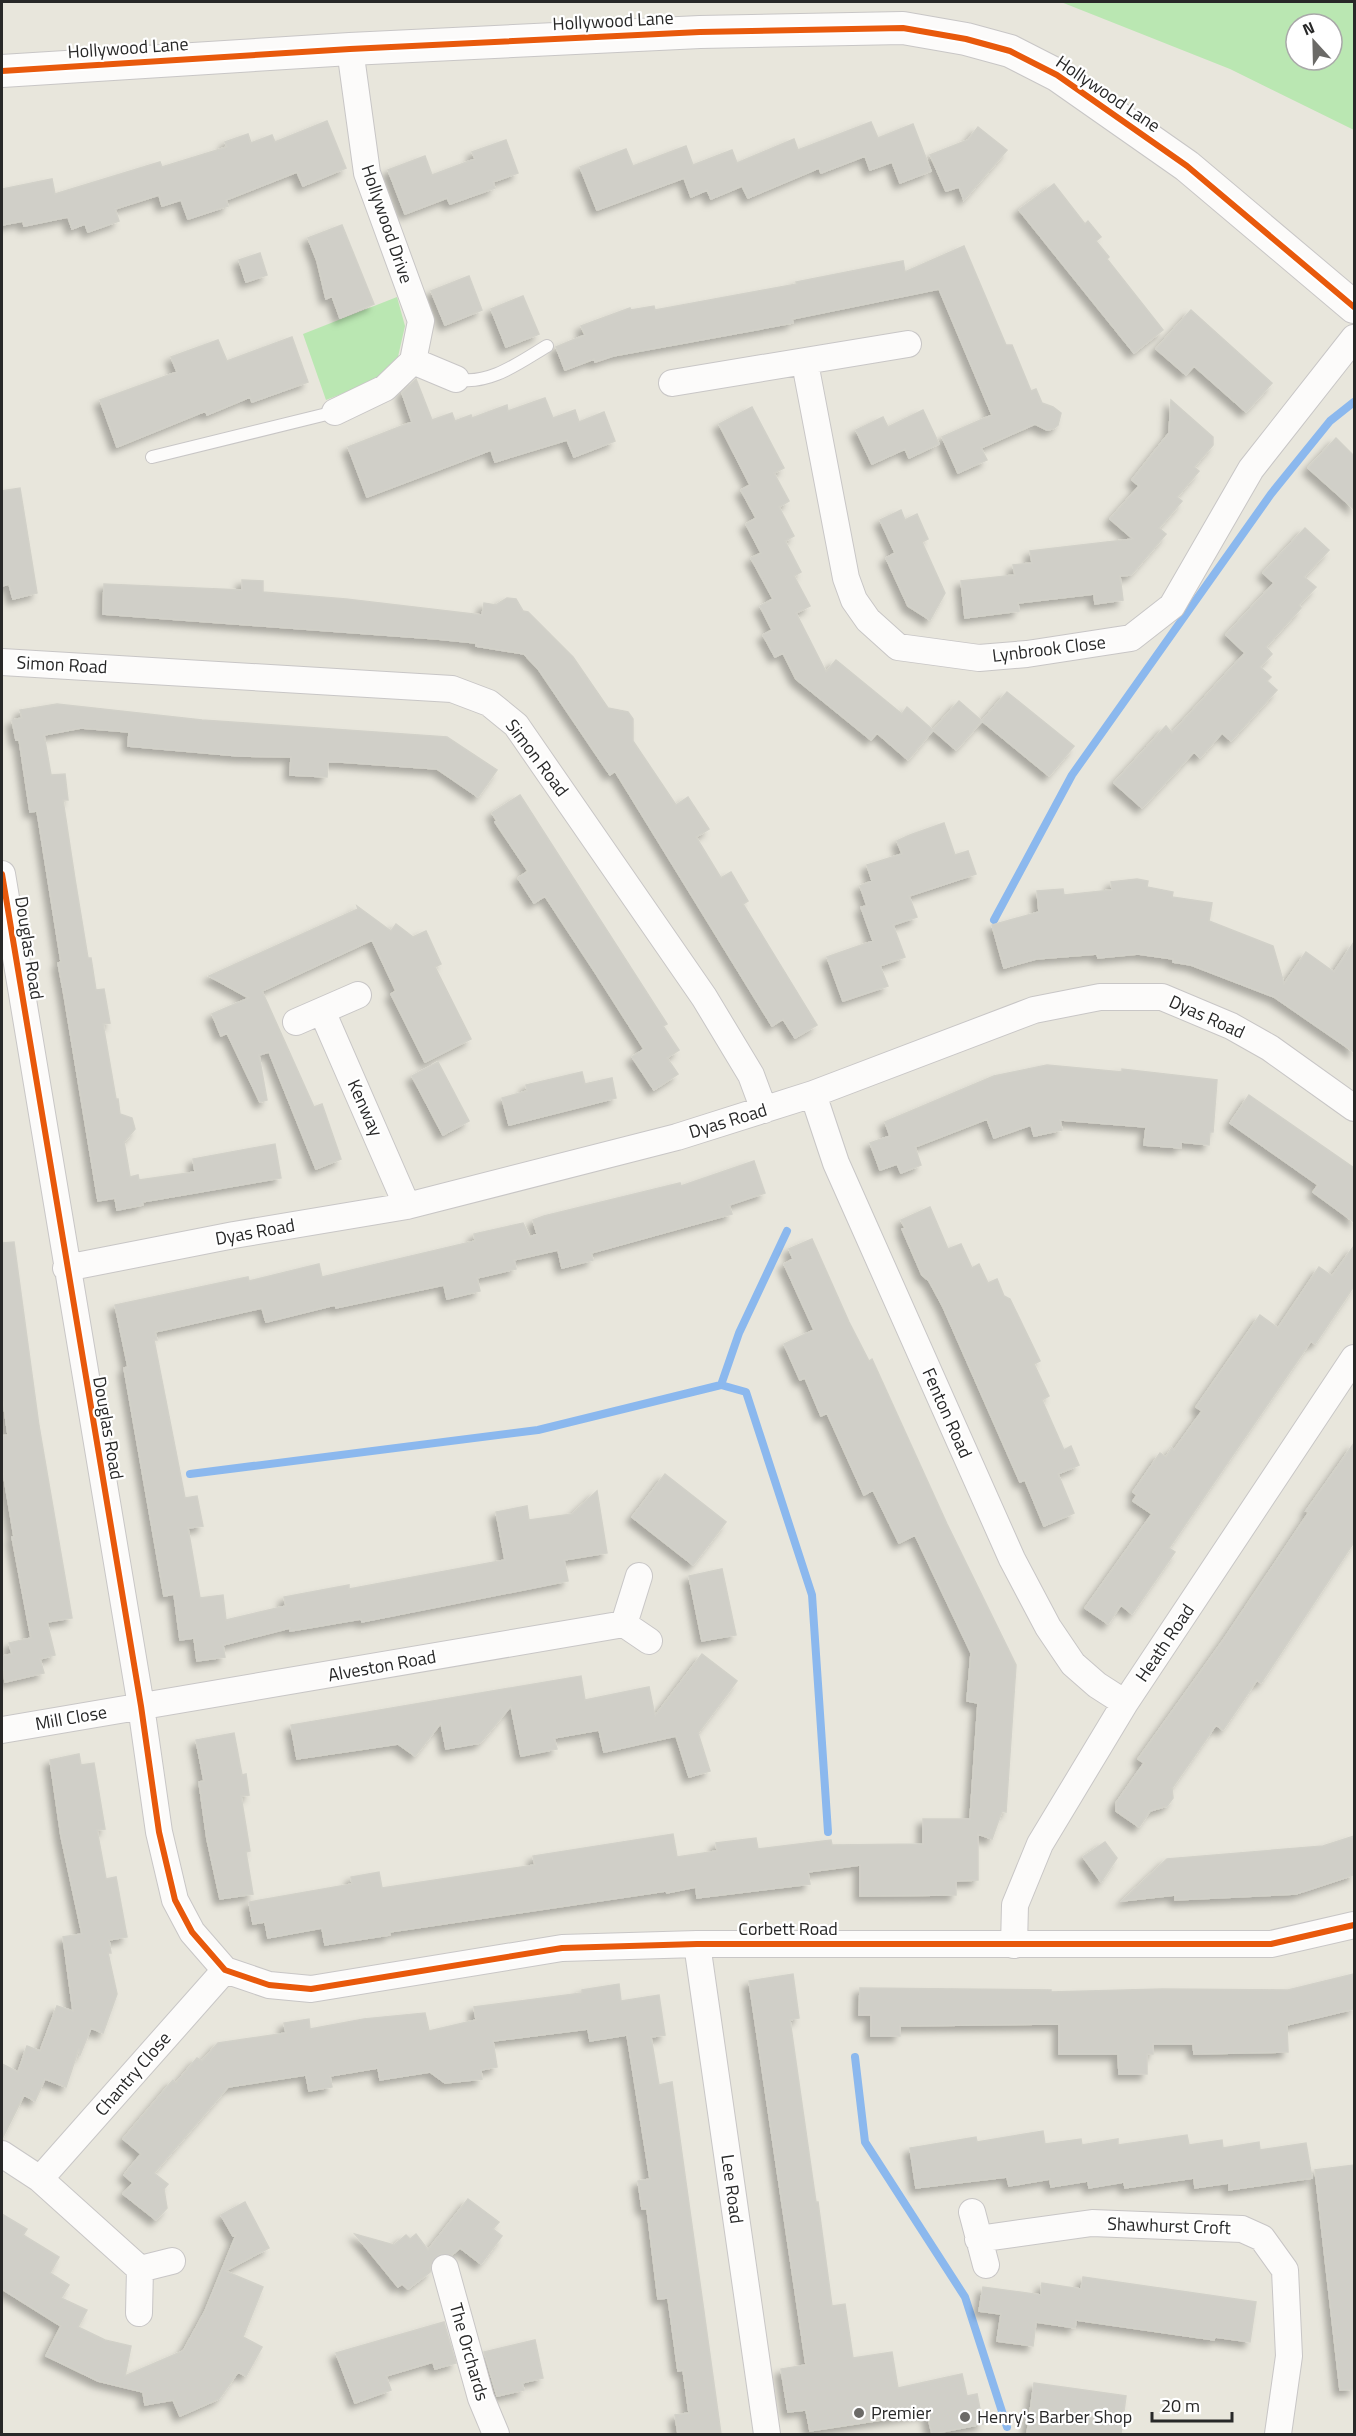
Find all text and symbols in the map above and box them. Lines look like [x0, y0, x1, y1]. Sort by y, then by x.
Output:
street label: Hollywood Lane [552, 4, 674, 37]
north arrow [1284, 12, 1344, 72]
text: N [1299, 15, 1318, 41]
street label: Hollywood Lane [67, 30, 189, 65]
street label: Hollywood Lane [1051, 49, 1166, 139]
street label: Hollywood Drive [355, 161, 420, 287]
street label: Lynbrook Close [991, 628, 1107, 669]
street label: Simon Road [16, 649, 108, 680]
street label: Simon Road [499, 713, 576, 802]
street label: Douglas Road [8, 894, 51, 1002]
street label: Dyas Road [1165, 988, 1249, 1045]
street label: Kenway [341, 1075, 390, 1141]
street label: Dyas Road [685, 1096, 770, 1145]
street label: Dyas Road [213, 1211, 297, 1252]
street label: Fenton Road [916, 1363, 979, 1462]
street label: Douglas Road [86, 1374, 131, 1482]
street label: Heath Road [1128, 1598, 1201, 1687]
street label: Alveston Road [326, 1643, 438, 1688]
street label: Mill Close [33, 1698, 109, 1737]
street label: Corbett Road [738, 1915, 838, 1942]
street label: Chantry Close [88, 2025, 177, 2122]
street label: Lee Road [714, 2153, 751, 2225]
street label: Shawhurst Croft [1107, 2210, 1232, 2241]
street label: The Orchards [443, 2300, 496, 2404]
scale bar [1152, 2385, 1232, 2423]
text: 20 m [1161, 2392, 1200, 2419]
place label: Premier [871, 2399, 931, 2426]
place label: Henry's Barber Shop [977, 2403, 1132, 2430]
marker: Premier [852, 2406, 866, 2420]
marker: Henry's Barber Shop [958, 2410, 972, 2424]

